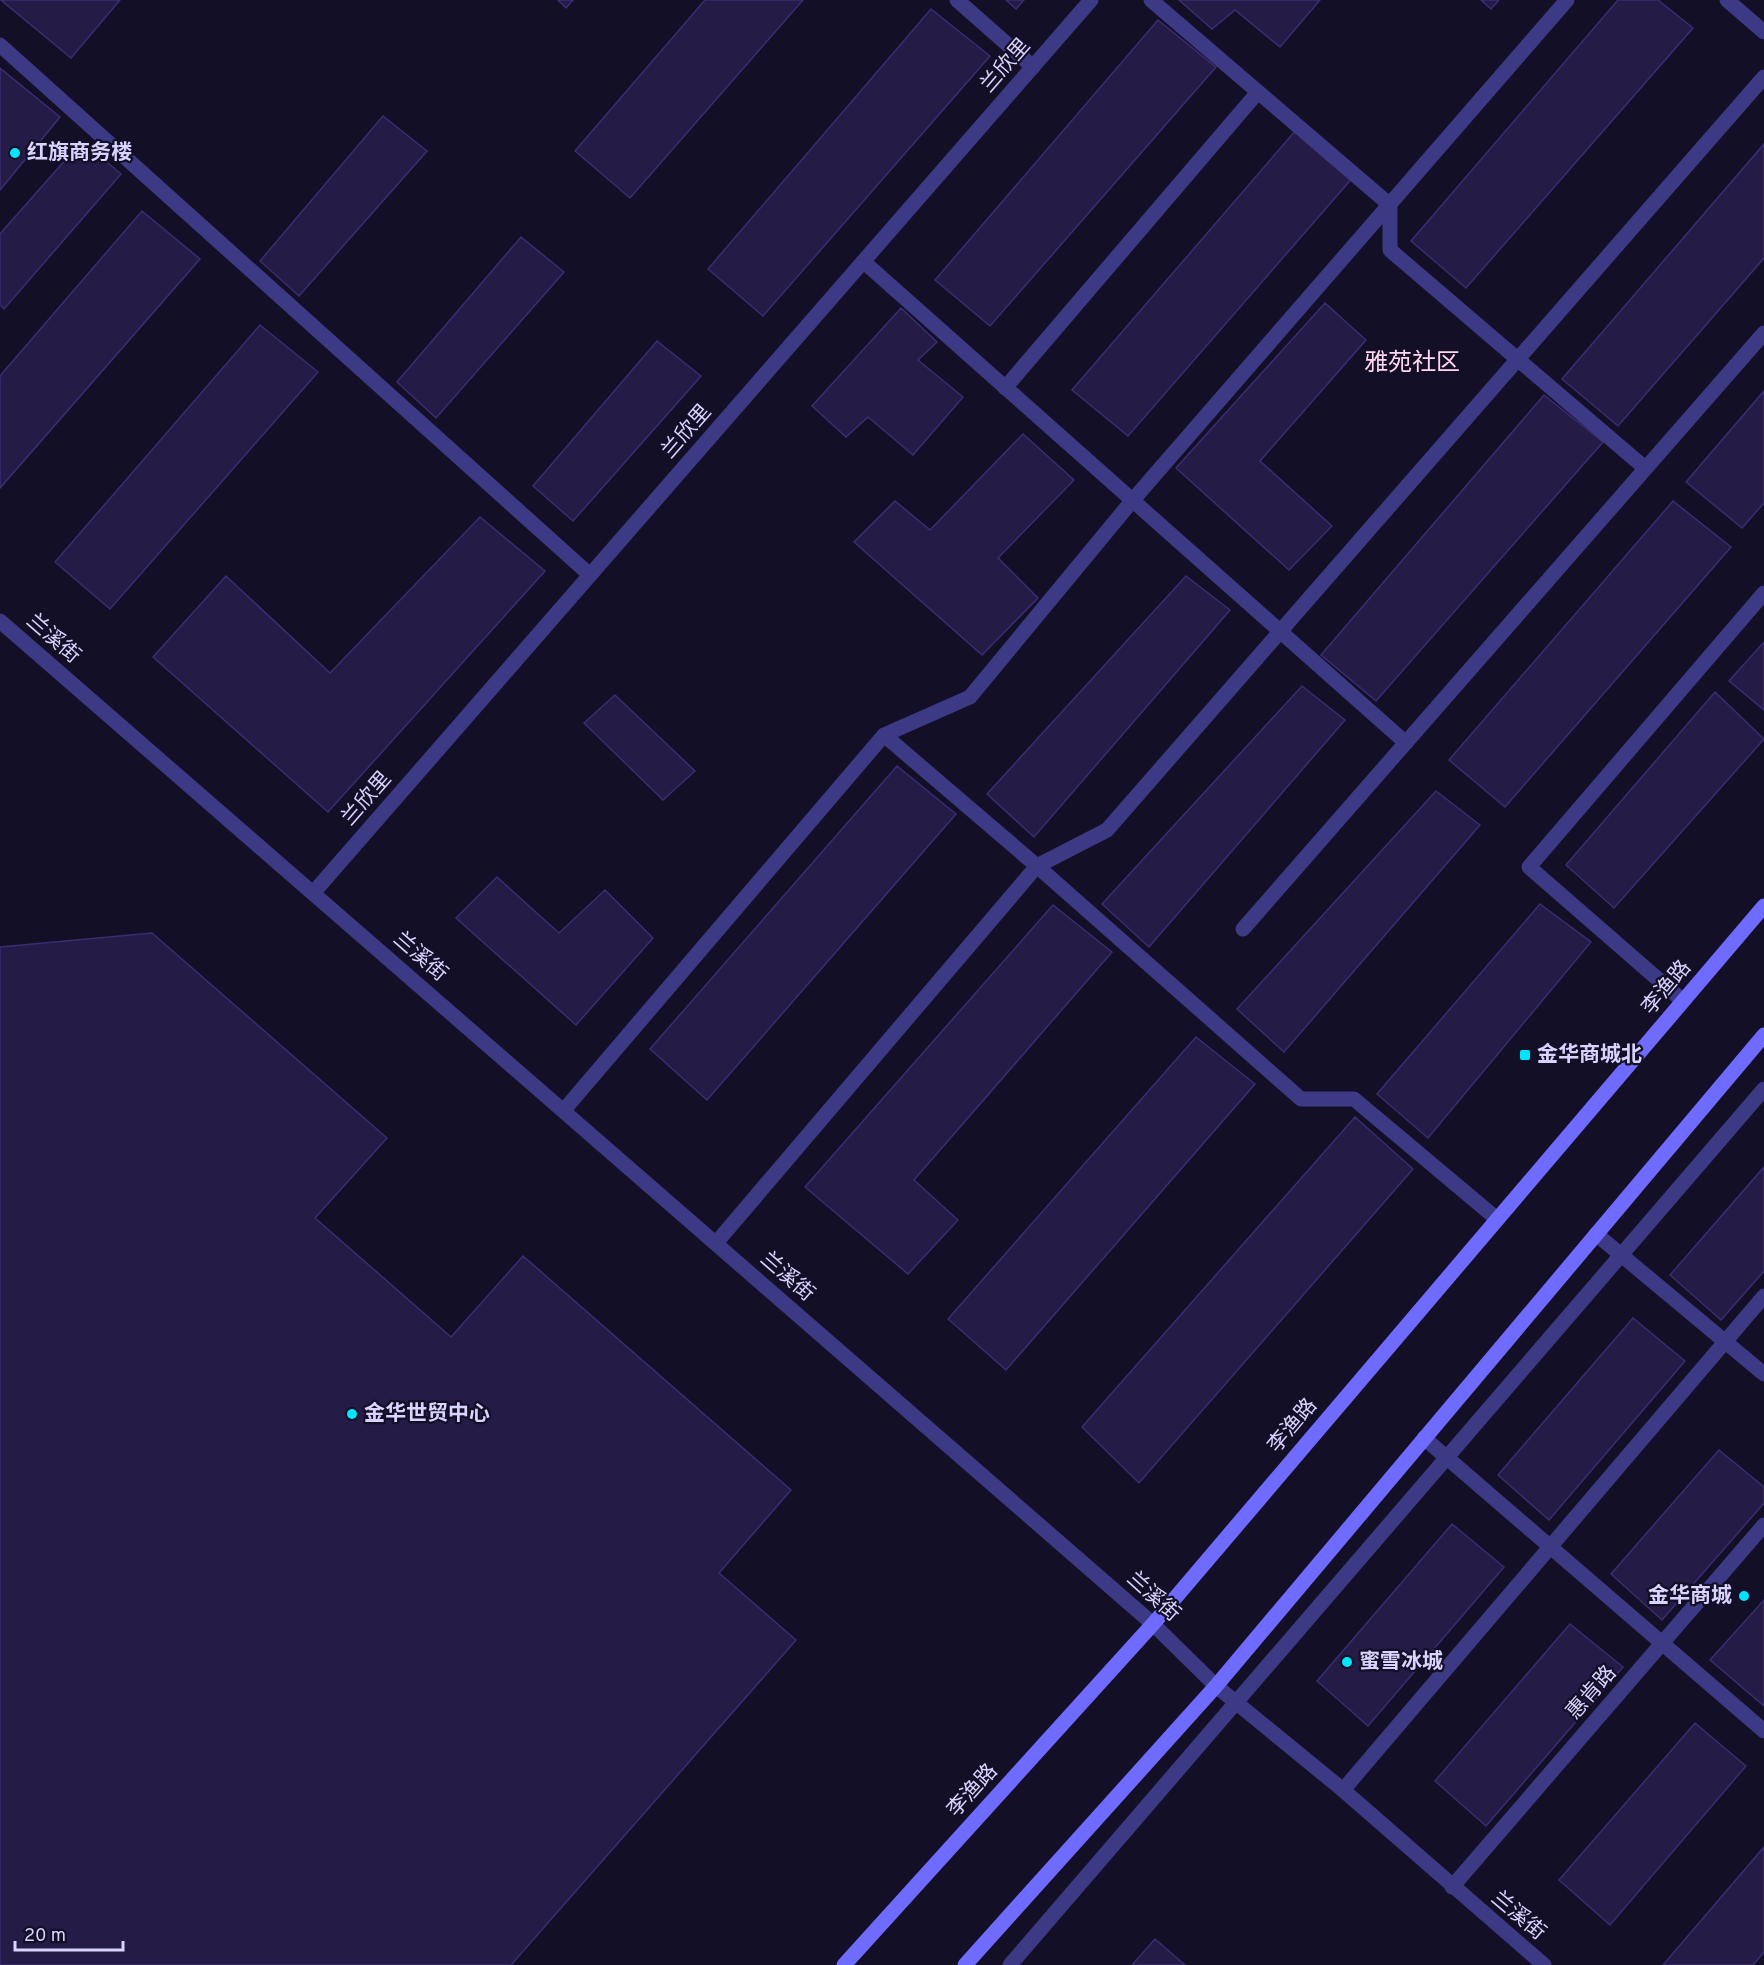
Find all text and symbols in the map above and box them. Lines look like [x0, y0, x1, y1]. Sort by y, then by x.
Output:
street label: 兰欣里 [975, 33, 1037, 99]
place label: 红旗商务楼 [27, 140, 132, 167]
marker: 红旗商务楼 [8, 146, 22, 160]
district label: 雅苑社区 [1364, 349, 1460, 379]
street label: 兰欣里 [656, 399, 718, 465]
street label: 兰溪街 [20, 608, 86, 670]
street label: 兰欣里 [336, 766, 398, 832]
street label: 兰溪街 [387, 926, 453, 988]
street label: 李渔路 [1636, 955, 1698, 1021]
place label: 金华商城北 [1537, 1042, 1642, 1069]
marker: 金华商城北 [1518, 1048, 1532, 1062]
street label: 兰溪街 [754, 1246, 820, 1308]
street label: 李渔路 [1262, 1393, 1324, 1459]
place label: 金华世贸中心 [364, 1401, 490, 1428]
marker: 金华世贸中心 [345, 1407, 359, 1421]
street label: 兰溪街 [1121, 1566, 1185, 1628]
place label: 金华商城 [1648, 1583, 1732, 1610]
marker: 金华商城 [1737, 1589, 1751, 1603]
place label: 蜜雪冰城 [1359, 1649, 1443, 1676]
marker: 蜜雪冰城 [1340, 1655, 1354, 1669]
street label: 惠肯路 [1561, 1660, 1623, 1726]
street label: 李渔路 [942, 1759, 1004, 1823]
street label: 兰溪街 [1485, 1885, 1551, 1947]
scale bar [15, 1914, 123, 1952]
text: 20 m [24, 1925, 66, 1948]

